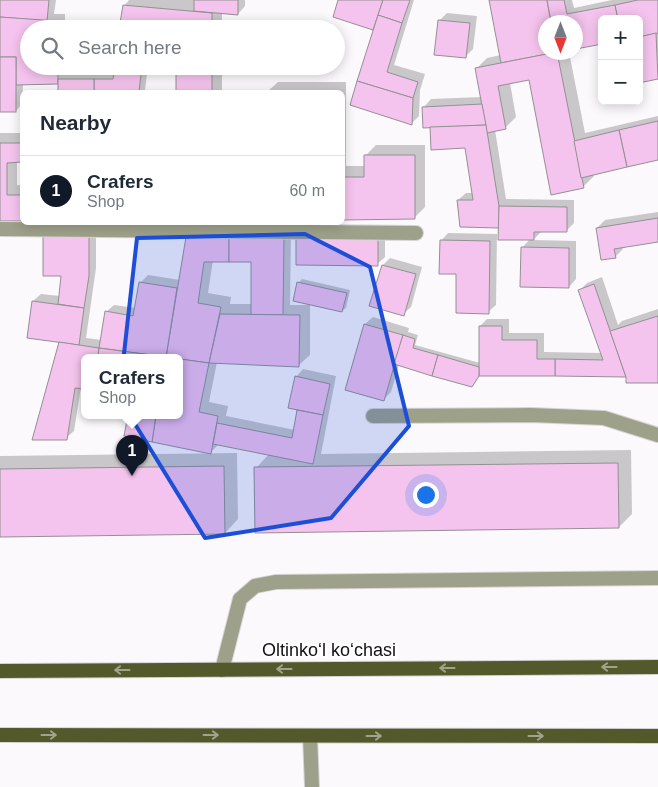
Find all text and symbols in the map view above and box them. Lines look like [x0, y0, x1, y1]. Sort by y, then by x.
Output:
north arrow [538, 15, 583, 60]
map controls [598, 15, 643, 105]
button: + [598, 15, 643, 60]
search box [20, 20, 345, 75]
icon: search [38, 34, 66, 62]
text: Search here [78, 37, 182, 58]
button: − [598, 60, 643, 105]
text: Nearby [40, 111, 111, 134]
text: Crafers [87, 171, 154, 192]
text: 1 [52, 182, 60, 199]
text: 60 m [289, 182, 325, 199]
text: Shop [87, 193, 124, 210]
popup [81, 354, 183, 419]
text: Crafers [99, 367, 165, 388]
text: Shop [99, 389, 136, 406]
pin: 1 [116, 435, 148, 476]
your location [413, 482, 439, 508]
street label: Oltinkoʻl koʻchasi [262, 640, 396, 660]
one-way arrow [602, 662, 618, 672]
one-way arrow [439, 663, 456, 673]
one-way arrow [277, 664, 293, 674]
one-way arrow [114, 666, 130, 675]
one-way arrow [40, 730, 56, 740]
one-way arrow [203, 731, 219, 740]
one-way arrow [365, 731, 381, 741]
one-way arrow [528, 731, 544, 741]

